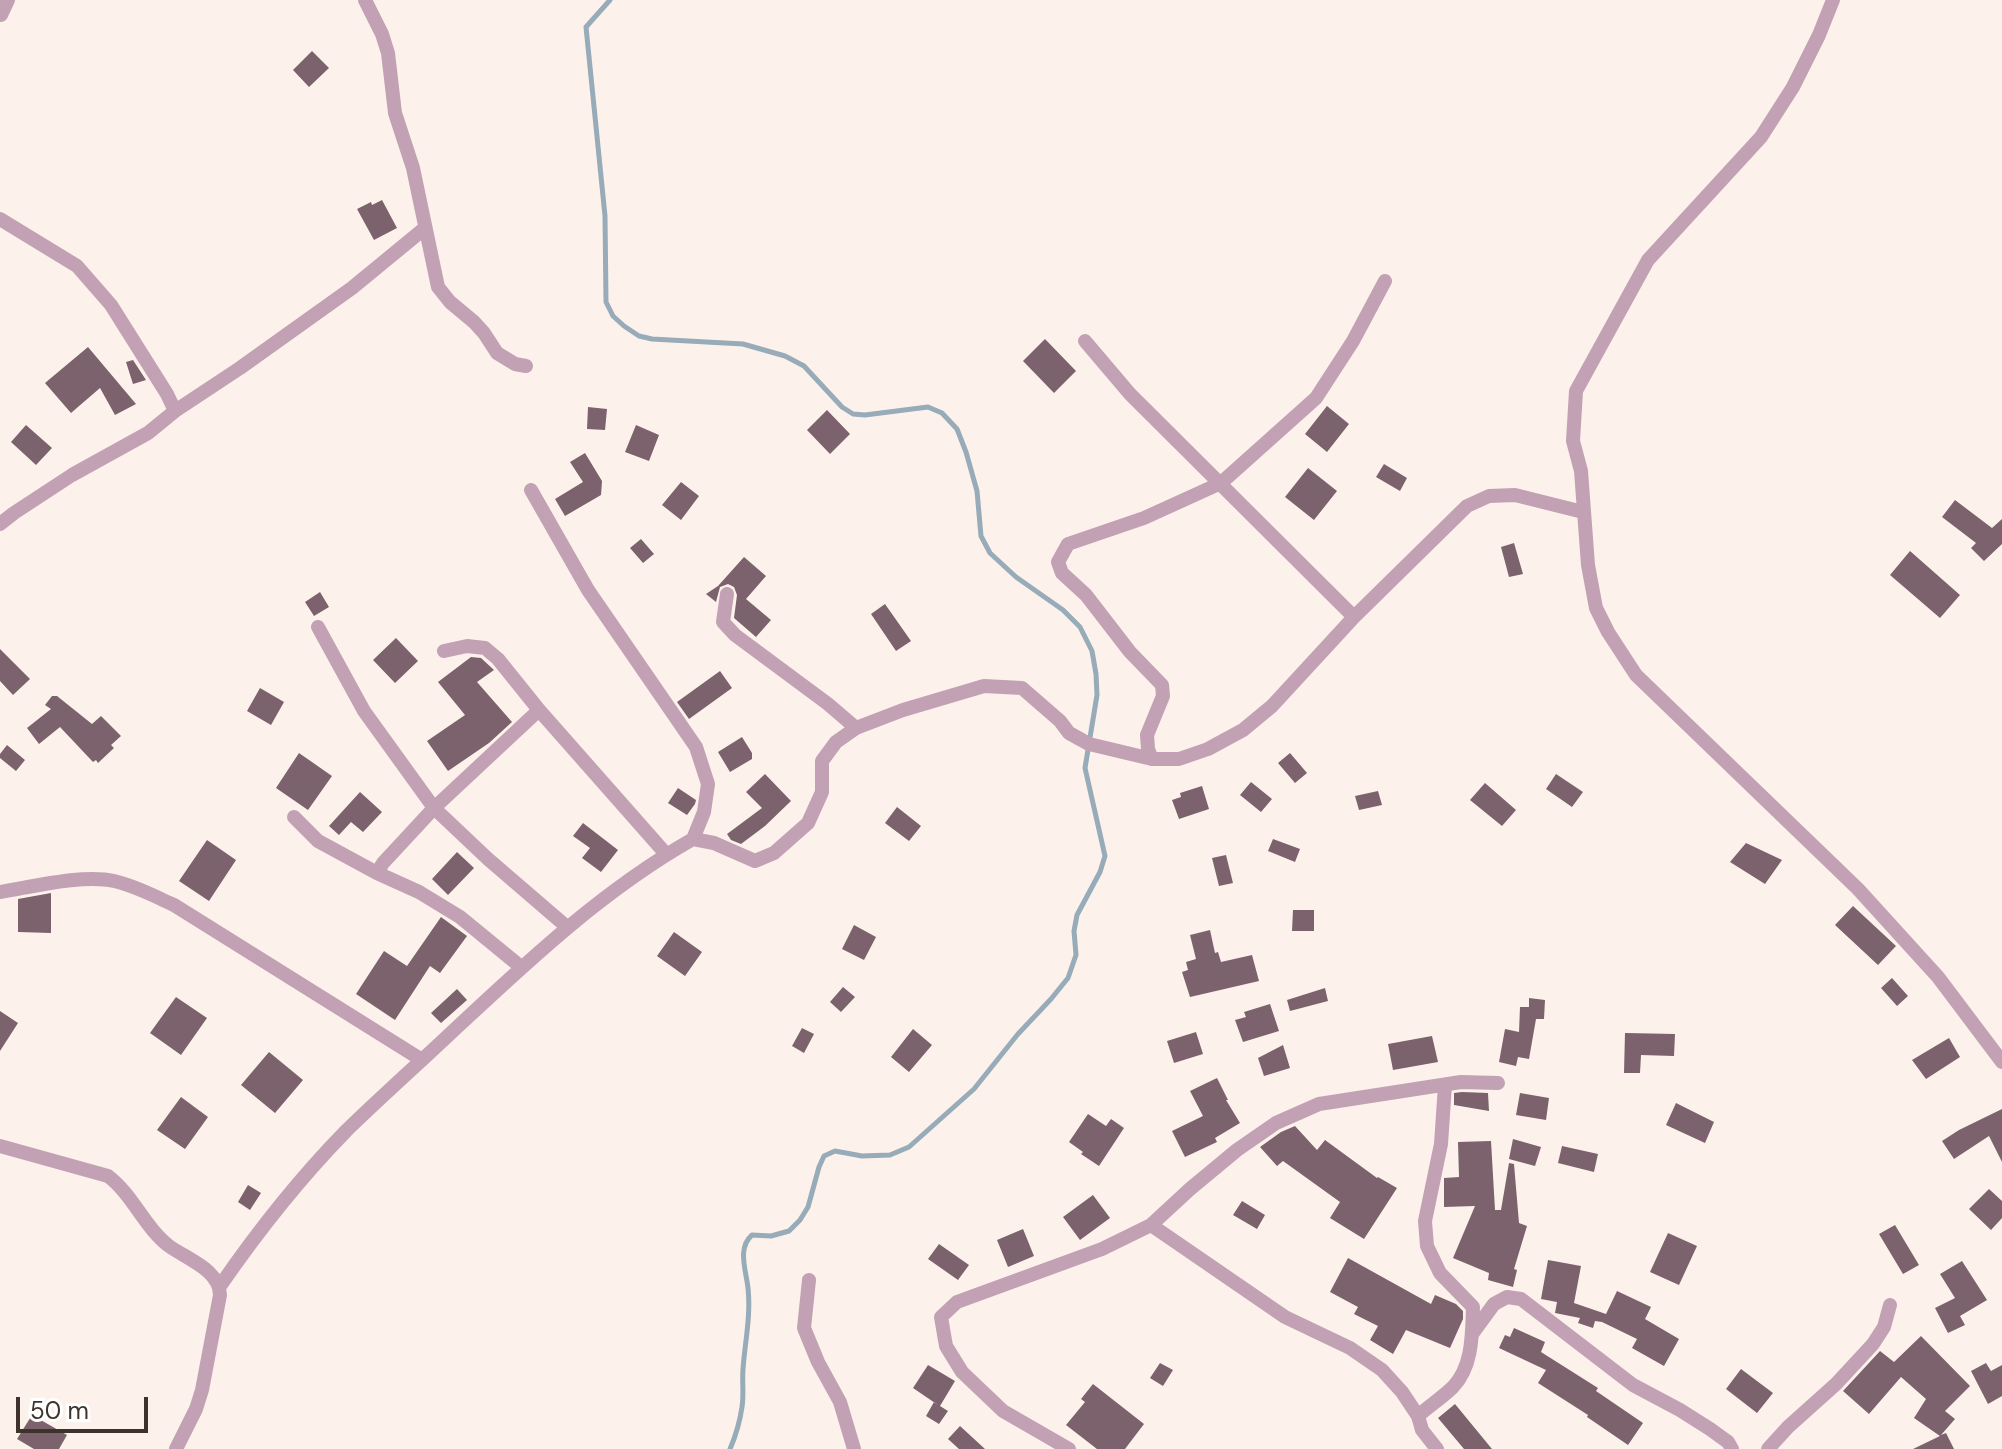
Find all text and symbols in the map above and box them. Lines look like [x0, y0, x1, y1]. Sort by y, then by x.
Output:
scale bar [20, 1381, 152, 1431]
text: 50 m [30, 1395, 89, 1426]

